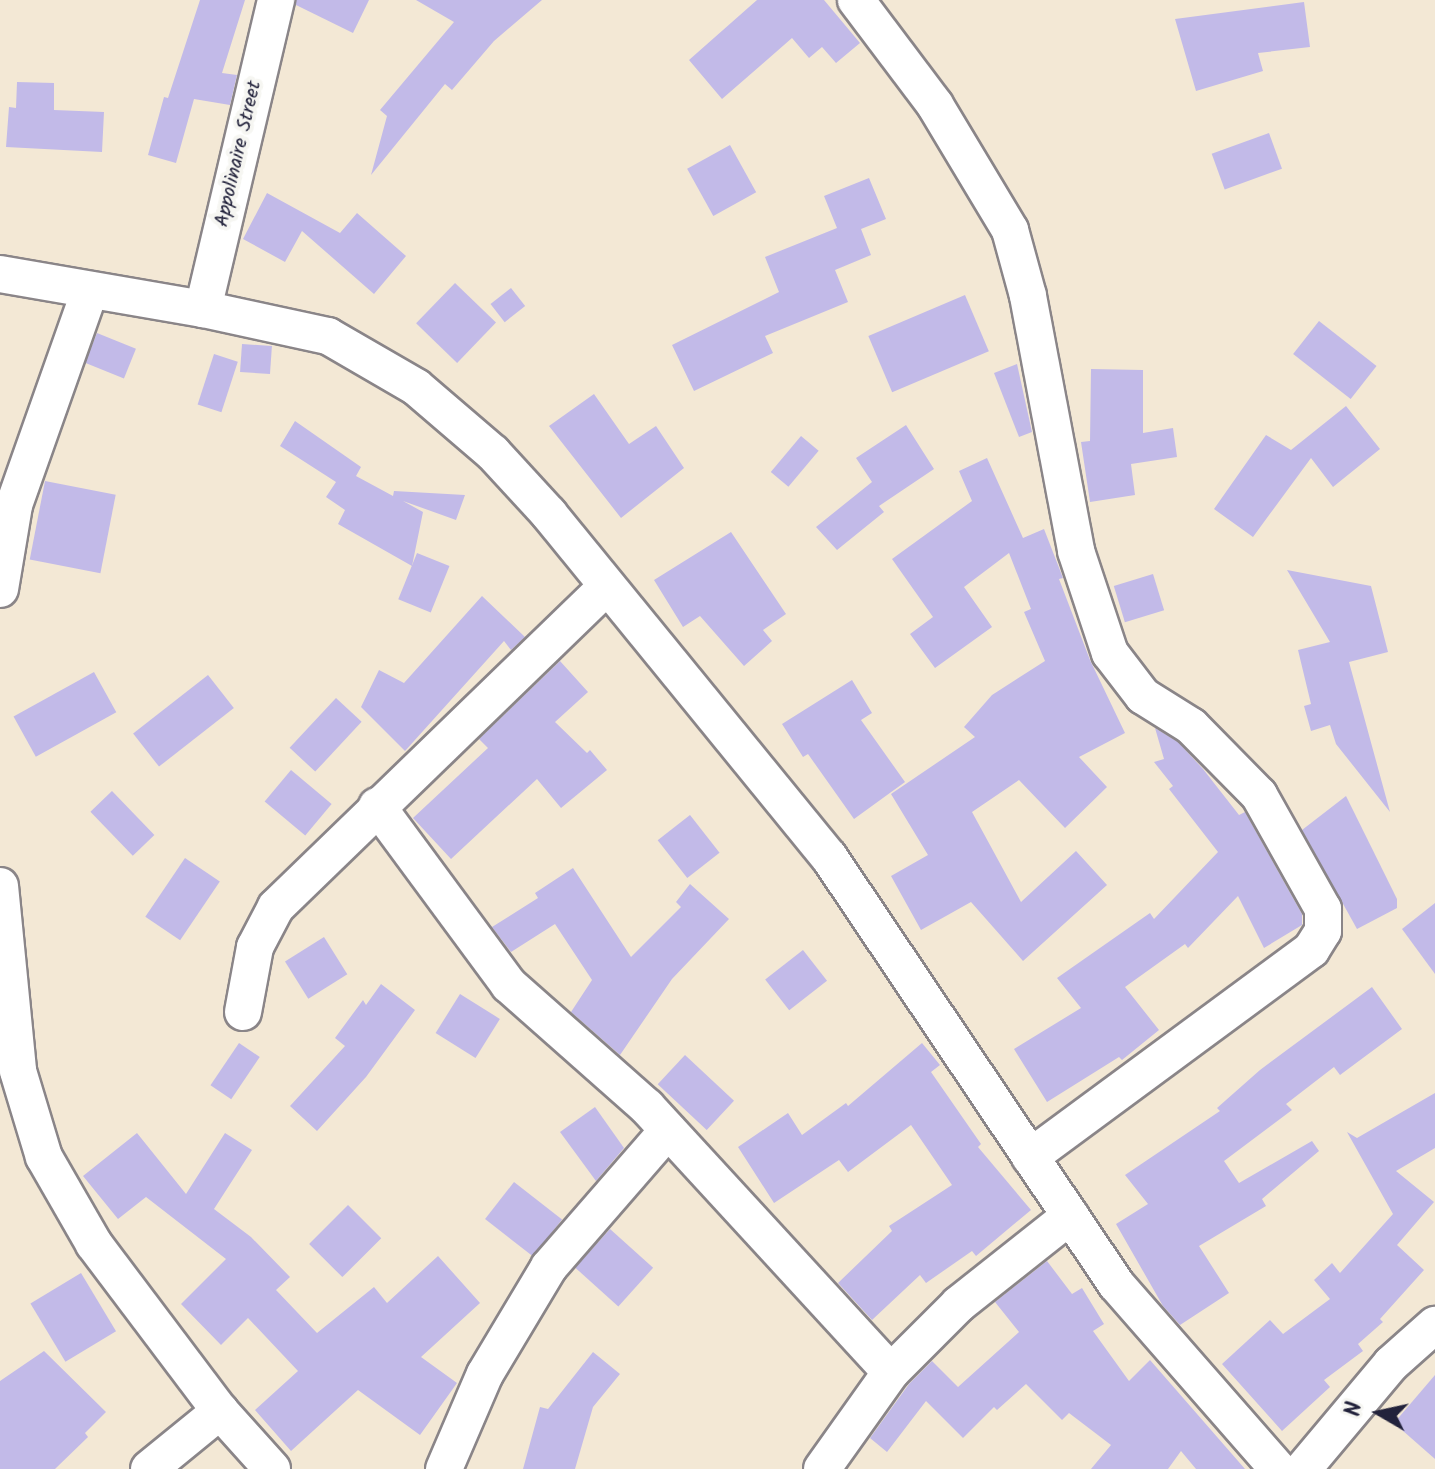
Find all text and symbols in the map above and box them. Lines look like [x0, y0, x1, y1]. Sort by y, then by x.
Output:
street label: Appolinaire Street [211, 79, 267, 229]
north arrow [1339, 1373, 1419, 1453]
text: N [1336, 1400, 1373, 1419]

